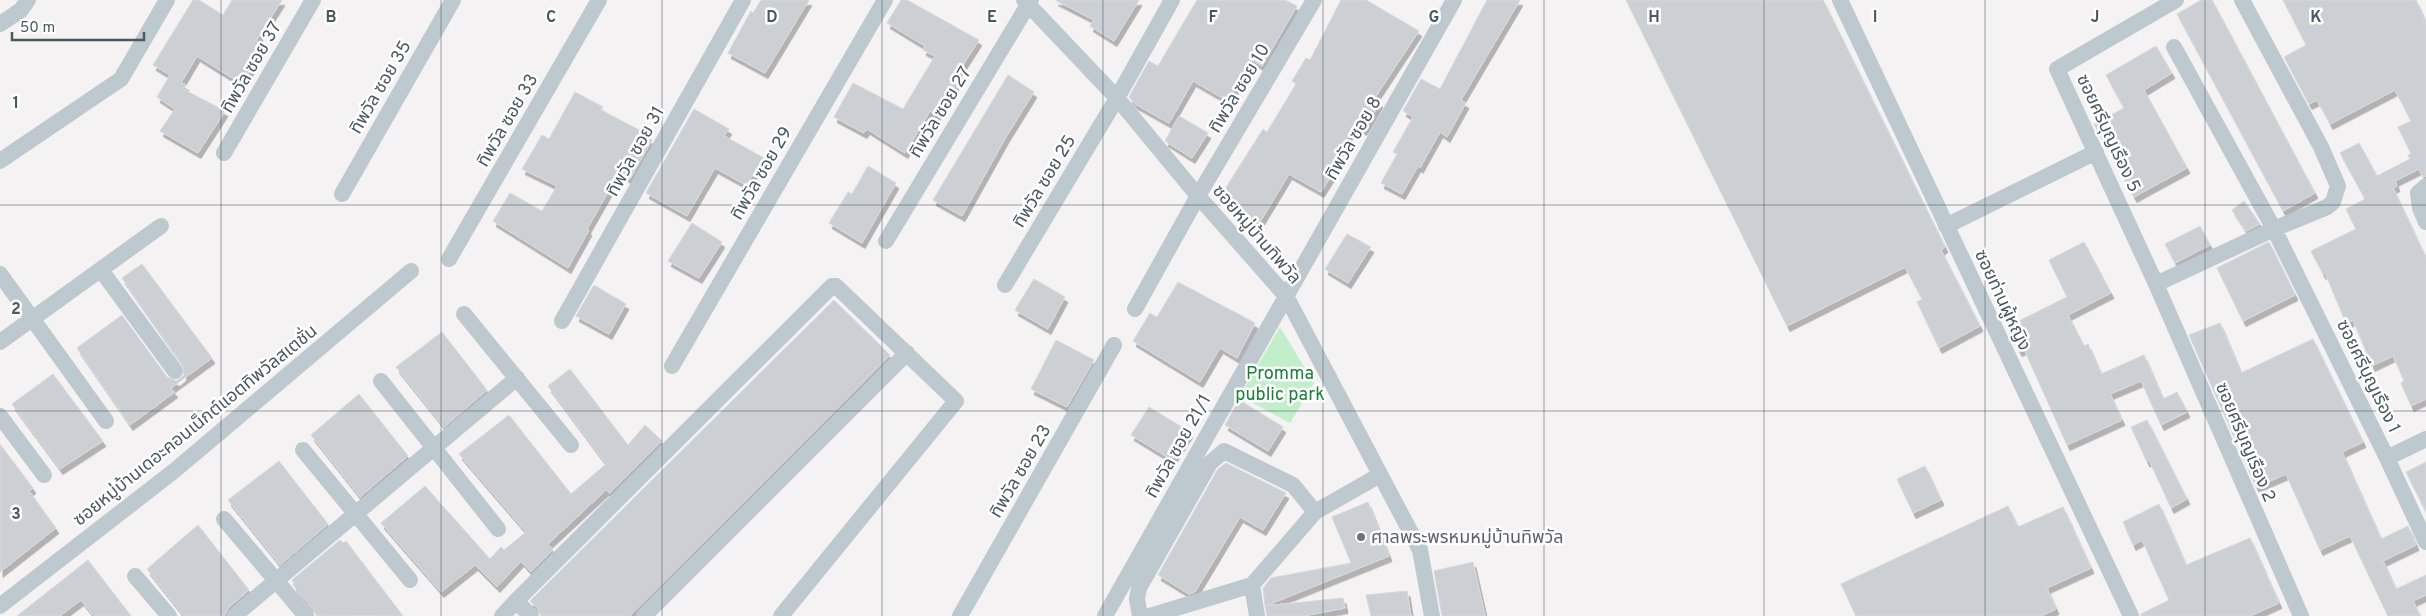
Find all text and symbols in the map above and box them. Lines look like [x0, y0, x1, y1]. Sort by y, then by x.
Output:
text: B [325, 8, 337, 28]
text: C [546, 8, 556, 28]
text: D [766, 8, 778, 28]
text: E [987, 8, 997, 28]
text: F [1208, 8, 1218, 28]
text: G [1429, 8, 1439, 28]
text: H [1648, 8, 1660, 28]
text: I [1873, 8, 1877, 28]
text: J [2091, 8, 2099, 28]
text: K [2310, 8, 2322, 28]
scale bar [12, 10, 145, 42]
street label: ทิพวัล ซอย 37 [217, 18, 288, 118]
text: 50 m [20, 19, 55, 38]
street label: ทิพวัล ซอย 35 [345, 37, 417, 139]
street label: ทิพวัล ซอย 10 [1205, 40, 1276, 138]
street label: ทิพวัล ซอย 27 [905, 63, 977, 163]
street label: ทิพวัล ซอย 33 [472, 70, 544, 171]
street label: ซอยศรีบุญเรือง 5 [2070, 71, 2145, 196]
street label: ทิพวัล ซอย 8 [1321, 93, 1388, 185]
text: 1 [13, 94, 19, 114]
street label: ทิพวัล ซอย 31 [602, 103, 671, 201]
street label: ทิพวัล ซอย 29 [726, 123, 798, 224]
street label: ทิพวัล ซอย 25 [1009, 131, 1082, 232]
street label: ซอยหมู่บ้านทิพวัล [1206, 180, 1305, 290]
street label: ซอยท่านผู้หญิง [1968, 247, 2035, 355]
text: 2 [11, 300, 21, 320]
street label: ซอยศรีบุญเรือง 1 [2330, 316, 2405, 437]
street label: ซอยหมู่บ้านเดอะคอนเน็กต์แอตทิพวัลสเตชั่น [68, 319, 323, 532]
park label: Promma public park [1235, 363, 1325, 407]
street label: ซอยศรีบุญเรือง 2 [2209, 379, 2280, 506]
street label: ทิพวัล ซอย 21/1 [1141, 391, 1217, 503]
street label: ทิพวัล ซอย 23 [985, 421, 1057, 523]
text: 3 [11, 505, 21, 525]
place label: ศาลพระพรหมหมู่บ้านทิพวัล [1371, 527, 1564, 550]
marker: ศาลพระพรหมหมู่บ้านทิพวัล [1355, 531, 1367, 543]

